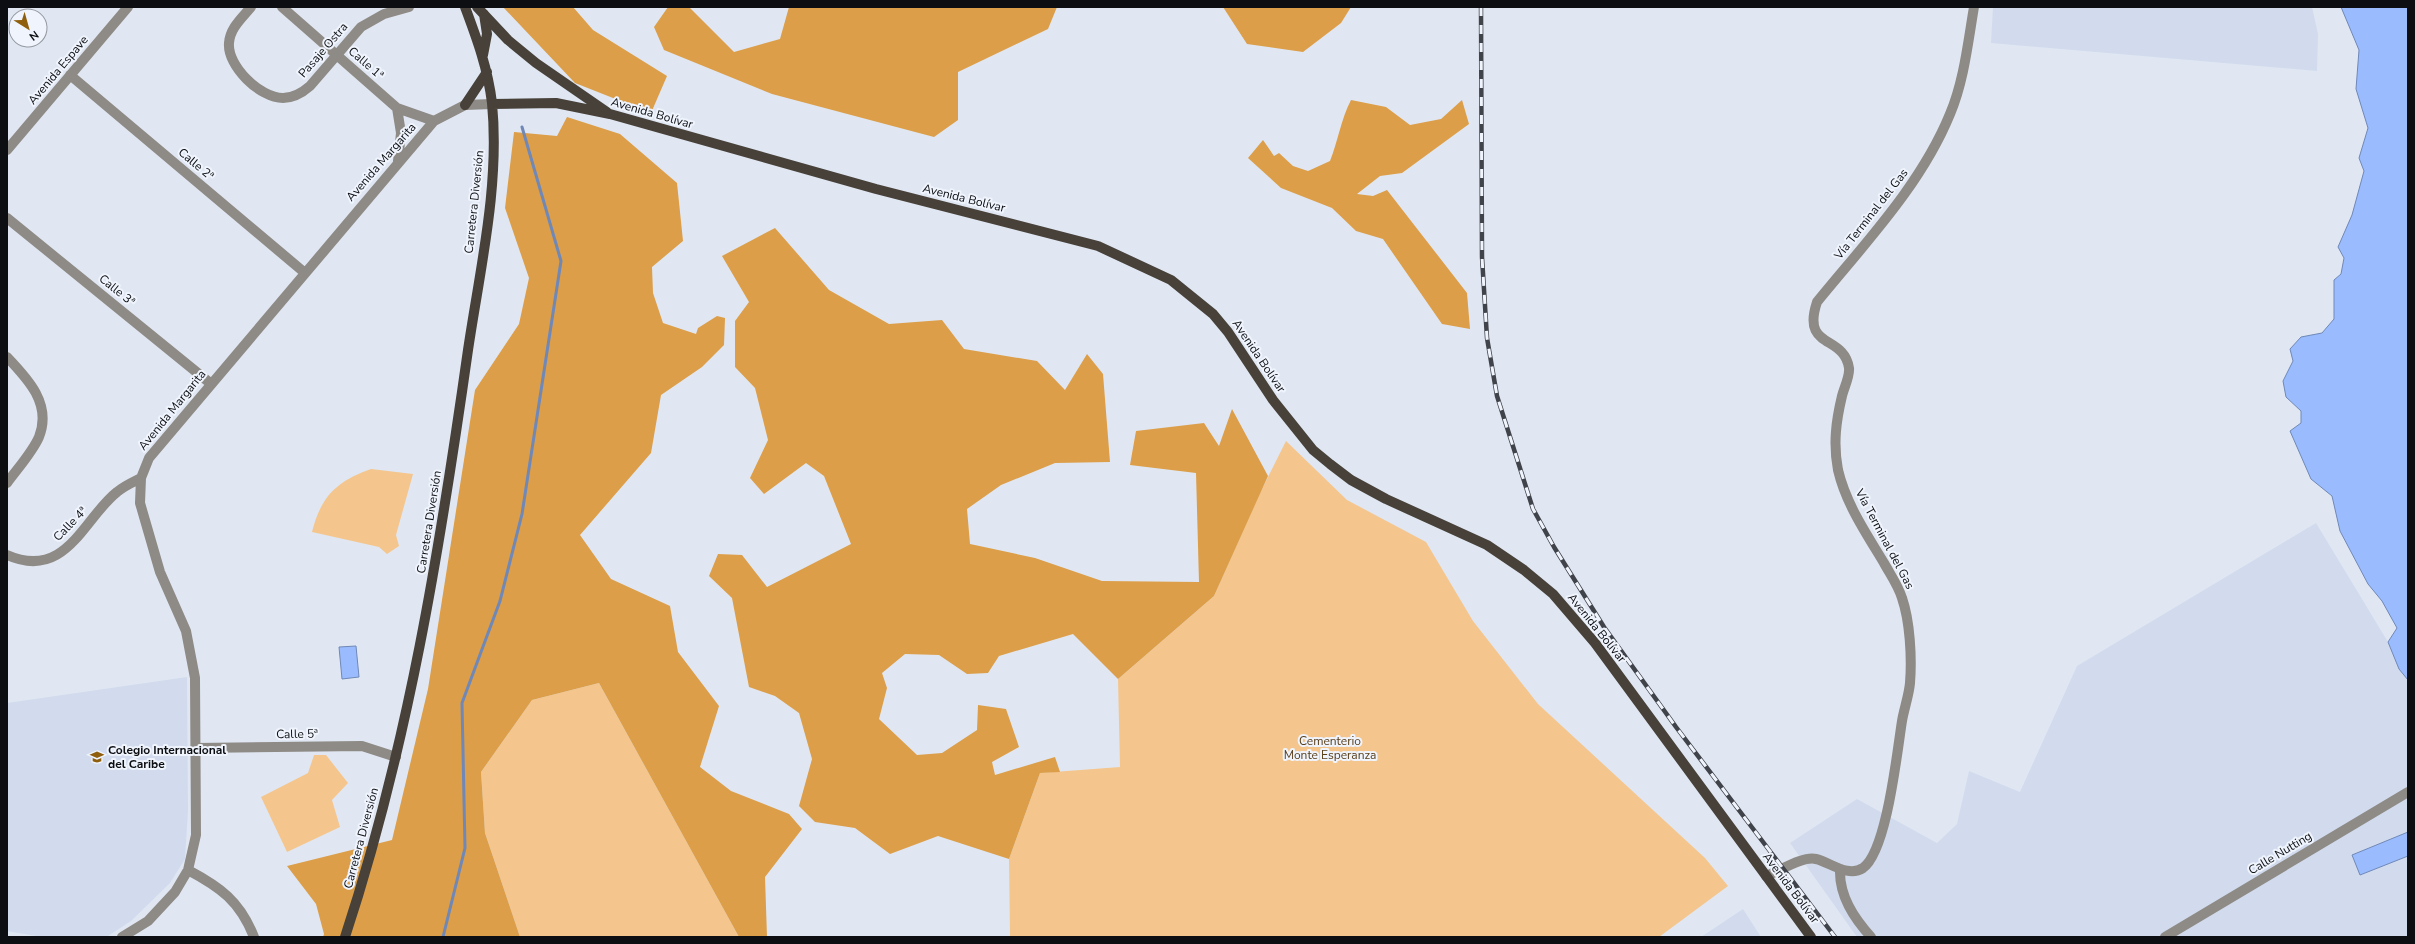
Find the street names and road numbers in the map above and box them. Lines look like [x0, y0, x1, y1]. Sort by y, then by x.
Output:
street label: Pasaje Ostra [295, 19, 351, 81]
street label: Avenida Espave [24, 32, 92, 108]
street label: Calle 1ª [345, 43, 387, 83]
street label: Avenida Bolívar [609, 94, 696, 133]
street label: Avenida Margarita [343, 119, 419, 205]
street label: Calle 2ª [175, 144, 217, 184]
street label: Carretera Diversión [461, 150, 487, 254]
street label: Vía Terminal del Gas [1830, 165, 1912, 264]
street label: Avenida Bolívar [921, 180, 1008, 216]
street label: Calle 3ª [96, 271, 138, 309]
street label: Avenida Bolívar [1229, 316, 1290, 396]
street label: Avenida Margarita [135, 367, 209, 453]
street label: Carretera Diversión [413, 469, 445, 575]
street label: Vía Terminal del Gas [1851, 485, 1918, 592]
street label: Calle 4ª [50, 503, 90, 545]
street label: Avenida Bolívar [1564, 590, 1630, 667]
street label: Calle 5ª [276, 726, 318, 742]
street label: Carretera Diversión [340, 786, 382, 890]
street label: Calle Nutting [2245, 828, 2315, 878]
street label: Avenida Bolívar [1759, 849, 1823, 927]

